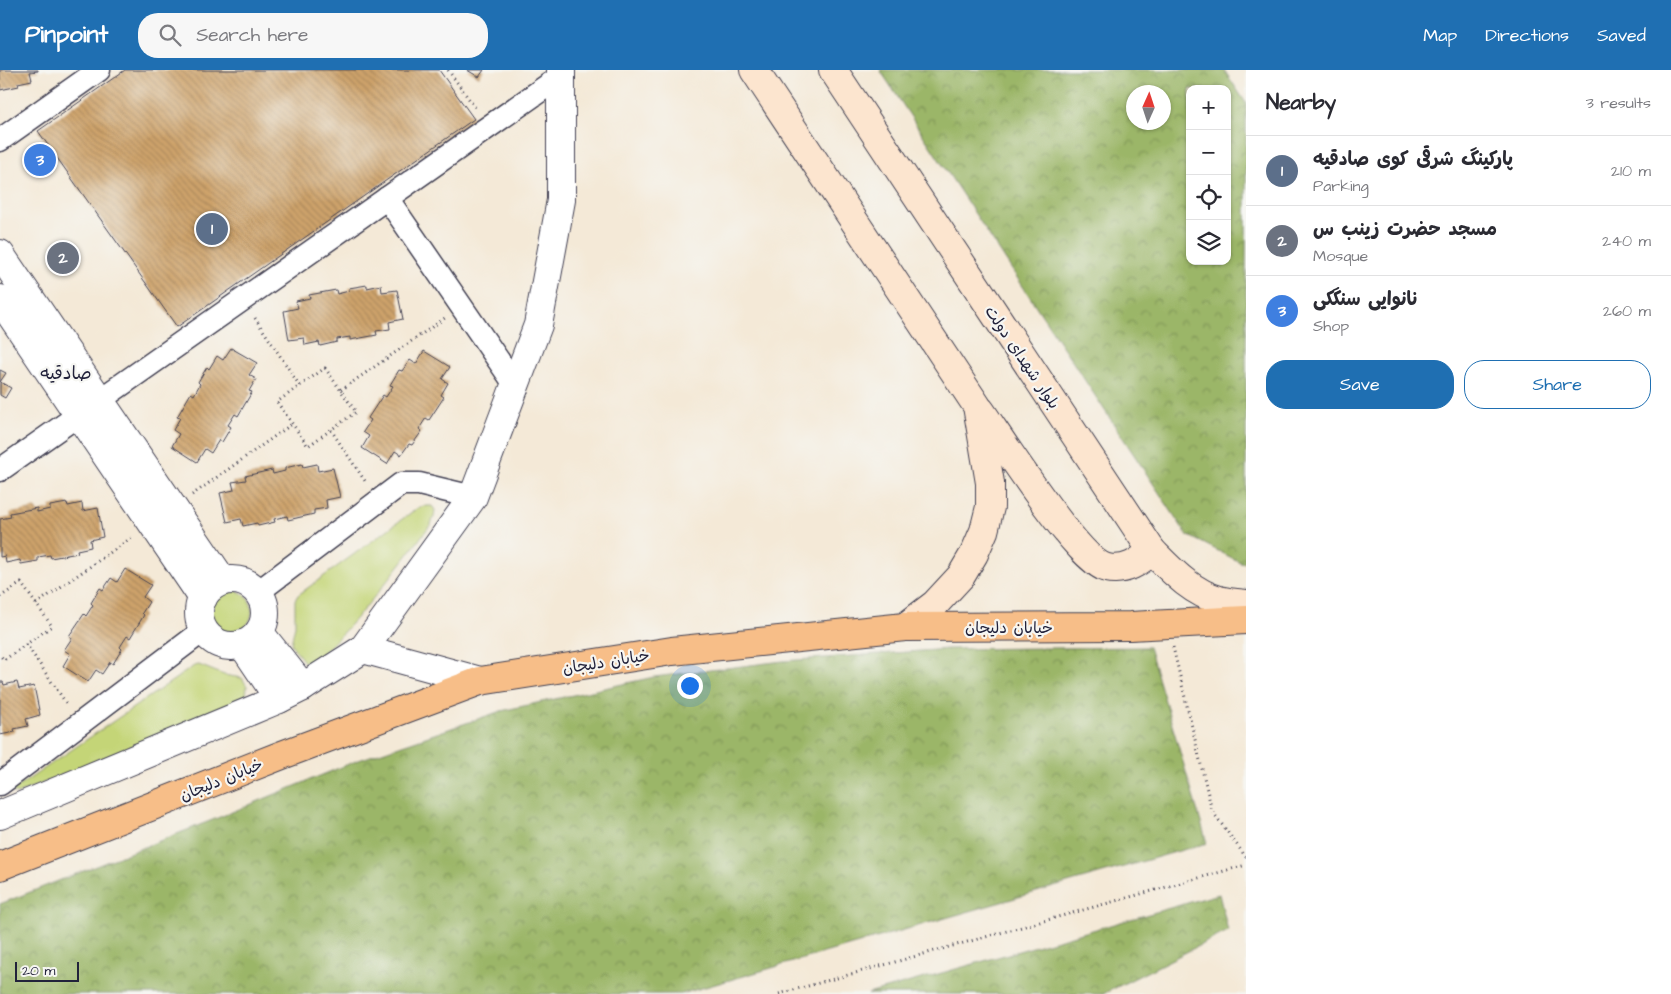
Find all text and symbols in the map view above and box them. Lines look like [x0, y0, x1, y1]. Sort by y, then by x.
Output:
search box [138, 13, 488, 58]
text: Pinpoint [25, 18, 108, 52]
icon: search [156, 21, 184, 49]
text: Search here [196, 22, 308, 49]
text: Map [1423, 23, 1457, 48]
text: Directions [1485, 23, 1569, 48]
text: Saved [1597, 23, 1646, 48]
north arrow [1126, 85, 1171, 130]
map controls [1186, 85, 1231, 265]
button: + [1186, 85, 1231, 130]
text: Nearby [1266, 88, 1336, 117]
text: 3 results [1586, 92, 1651, 114]
button: − [1186, 130, 1231, 175]
pin: 3 [24, 141, 56, 179]
text: پارکینگ شرقی کوی صادقیه [1313, 146, 1513, 173]
text: 1 [1281, 160, 1283, 182]
text: 210 m [1611, 160, 1651, 182]
button: locate [1186, 175, 1231, 220]
text: Parking [1313, 175, 1369, 197]
pin: 1 [196, 210, 228, 248]
text: مسجد حضرت زینب س [1313, 216, 1497, 243]
button: layers [1186, 220, 1231, 265]
text: 2 [1277, 230, 1287, 252]
text: 240 m [1602, 230, 1651, 252]
pin: 2 [47, 239, 79, 277]
text: Mosque [1313, 245, 1368, 267]
text: نانوایی سنگکی [1313, 286, 1419, 313]
text: 3 [1278, 300, 1286, 322]
text: 260 m [1603, 300, 1651, 322]
street label: بلوار شهدای دولت [979, 302, 1065, 414]
text: Shop [1313, 315, 1349, 337]
button: Save [1266, 360, 1454, 409]
button: Share [1464, 360, 1651, 409]
district label: صادقیه [40, 361, 92, 386]
street label: خیابان دلیجان [965, 617, 1053, 639]
street label: خیابان دلیجان [561, 644, 651, 680]
your location [677, 673, 703, 699]
street label: خیابان دلیجان [176, 753, 266, 807]
scale bar [15, 959, 79, 982]
text: 20 m [22, 961, 55, 981]

